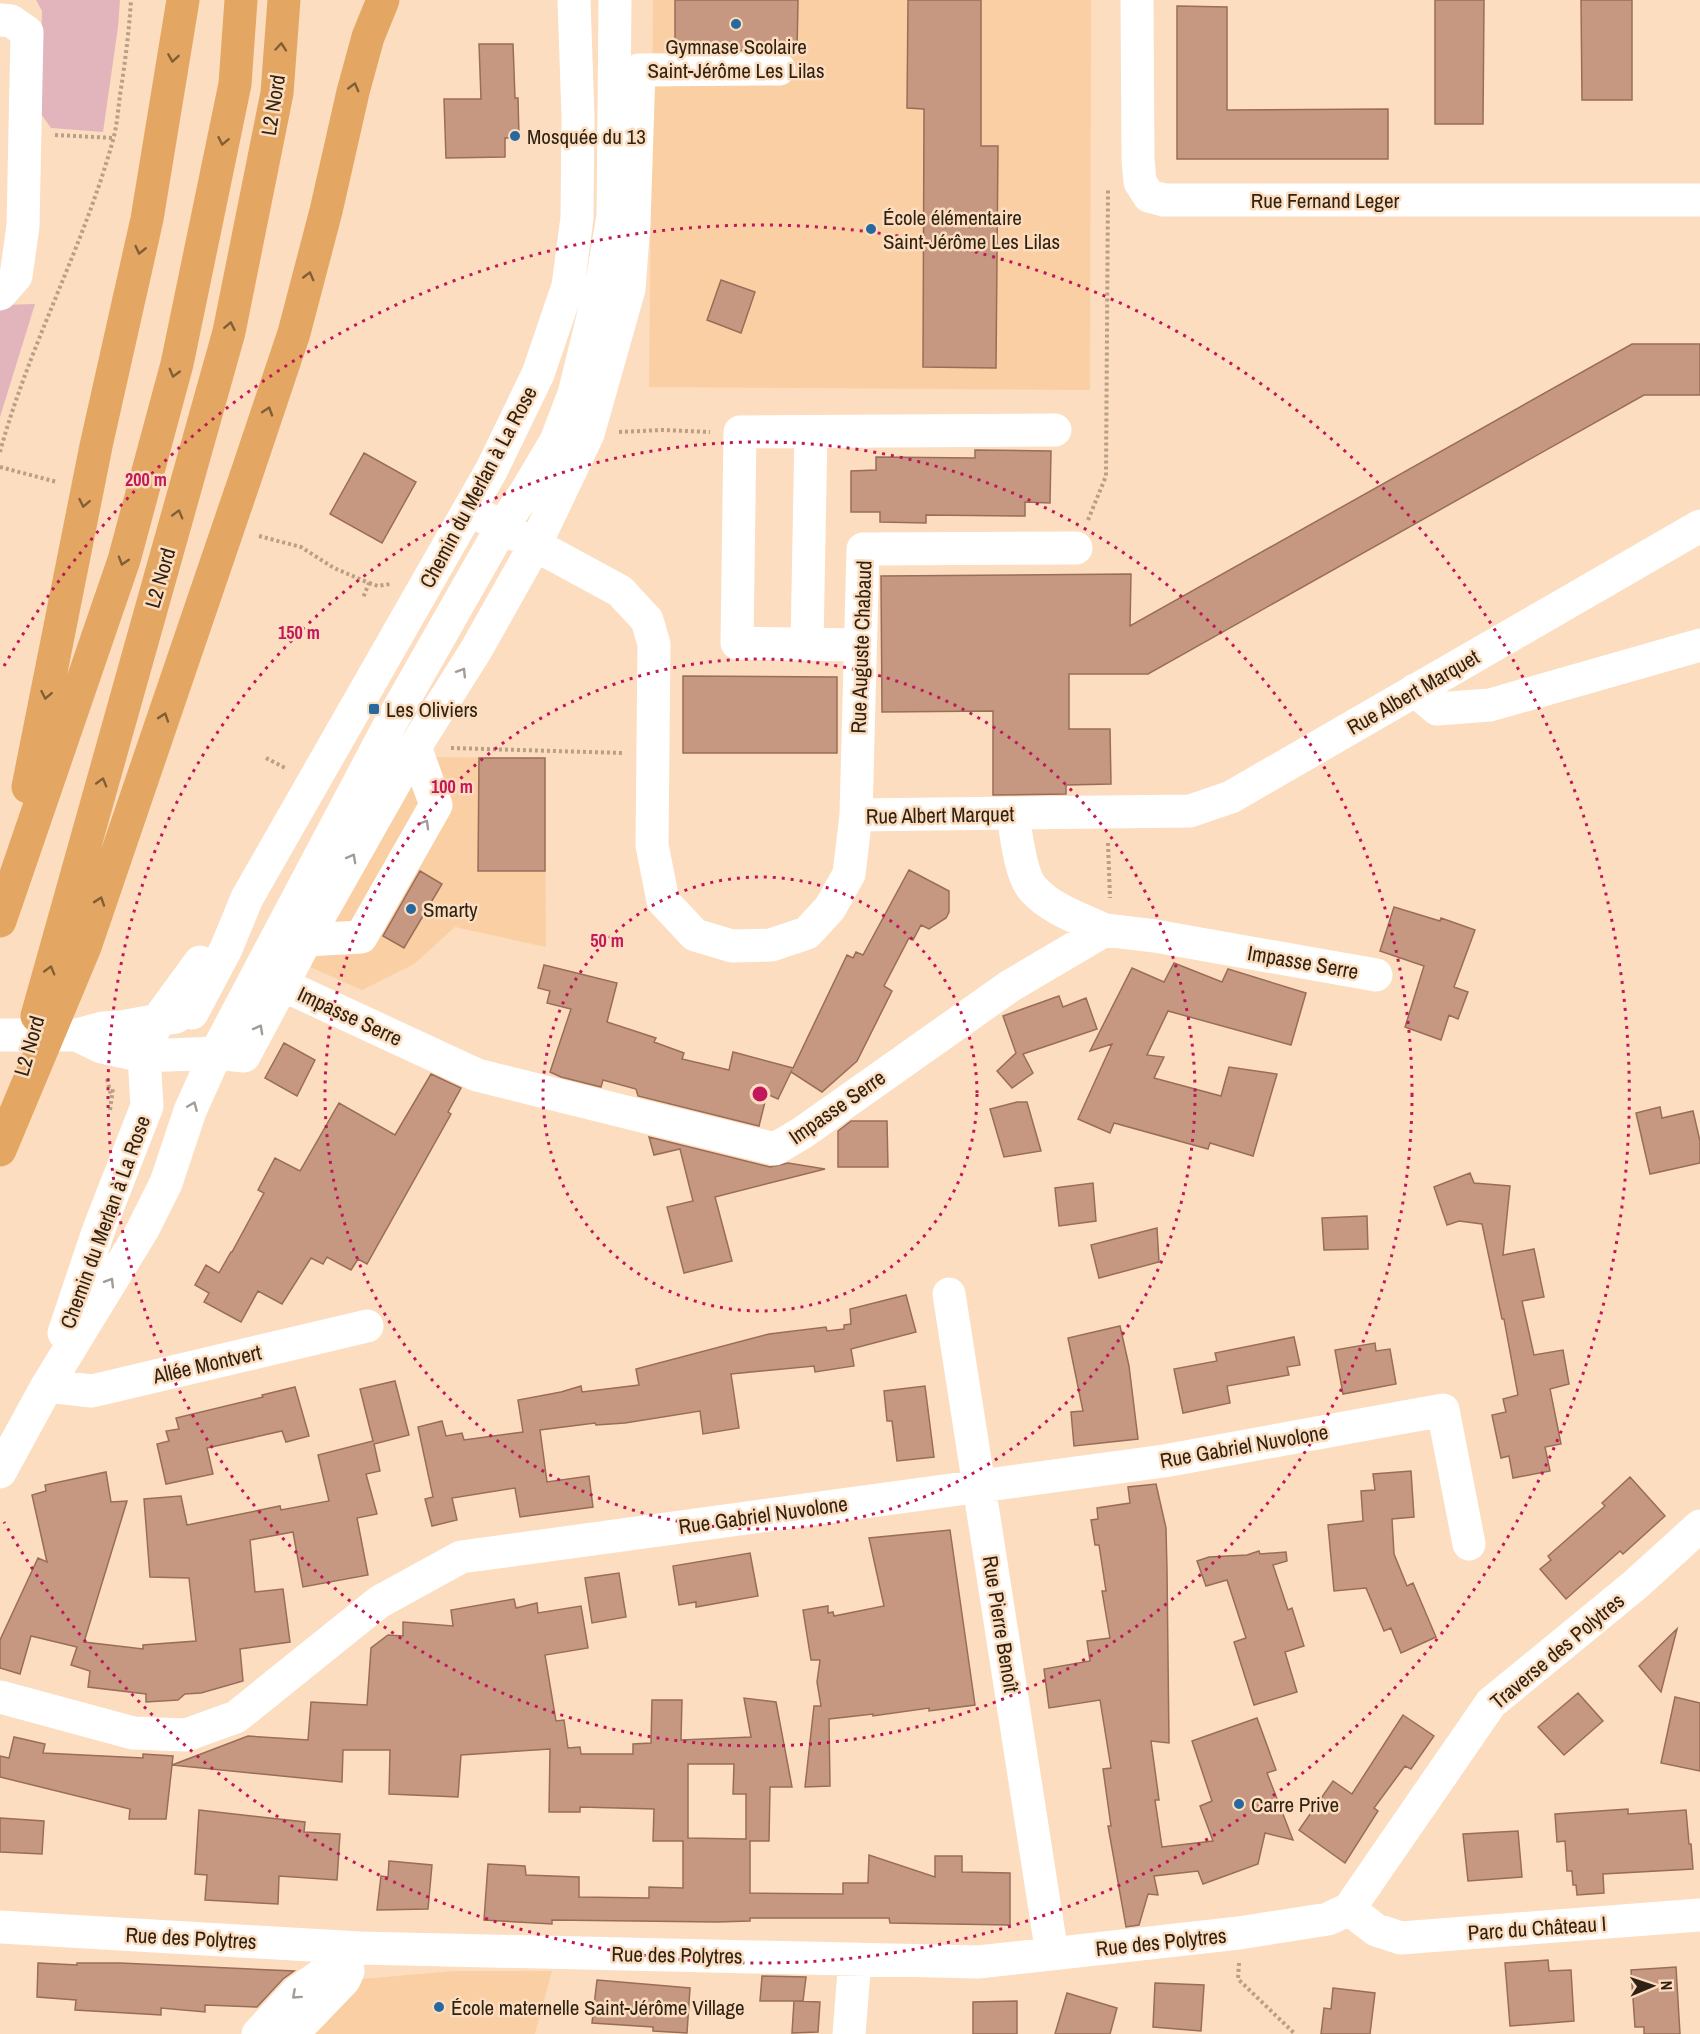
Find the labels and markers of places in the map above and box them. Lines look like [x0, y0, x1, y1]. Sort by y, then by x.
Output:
marker: Gymnase Scolaire Saint-Jérôme Les Lilas [729, 17, 743, 31]
place label: Gymnase Scolaire Saint-Jérôme Les Lilas [647, 32, 825, 85]
place label: Mosquée du 13 [527, 122, 646, 151]
marker: Mosquée du 13 [508, 129, 522, 143]
place label: École élémentaire Saint-Jérôme Les Lilas [883, 203, 1060, 256]
marker: École élémentaire Saint-Jérôme Les Lilas [864, 222, 878, 236]
place label: Les Oliviers [386, 695, 478, 724]
marker: Les Oliviers [367, 702, 381, 716]
place label: Smarty [423, 895, 478, 924]
marker: Smarty [404, 902, 418, 916]
centre of rings [750, 1084, 770, 1104]
place label: Carre Prive [1251, 1790, 1339, 1819]
marker: Carre Prive [1232, 1797, 1246, 1811]
place label: École maternelle Saint-Jérôme Village [451, 1993, 745, 2022]
marker: École maternelle Saint-Jérôme Village [432, 2000, 446, 2014]

